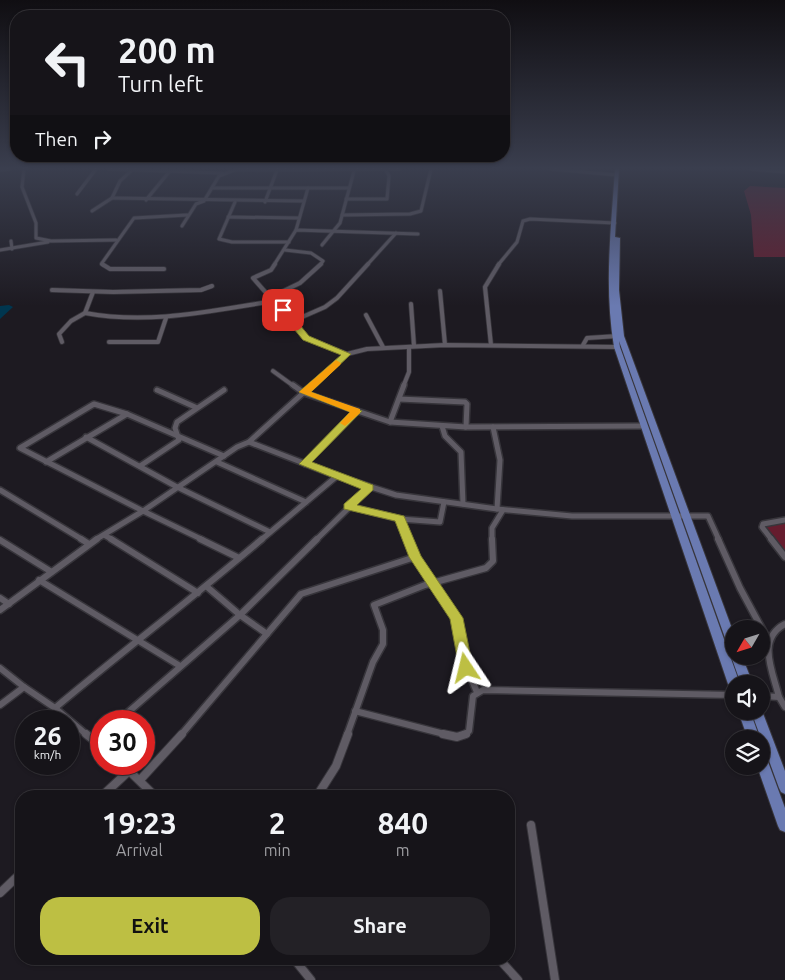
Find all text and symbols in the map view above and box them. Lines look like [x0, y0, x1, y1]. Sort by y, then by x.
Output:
icon: left [35, 30, 100, 95]
text: 200 m [118, 30, 216, 70]
text: Turn left [118, 71, 203, 96]
icon: right [88, 125, 116, 153]
text: Then [35, 128, 78, 150]
pin [262, 289, 304, 331]
icon: arrive [269, 296, 297, 324]
north arrow [725, 620, 770, 665]
map controls [725, 620, 770, 775]
position arrow [439, 641, 491, 693]
button: sound [725, 675, 770, 720]
speed limit sign: 30 [90, 710, 155, 775]
text: 26 [33, 722, 62, 750]
button: layers [725, 730, 770, 775]
text: km/h [34, 748, 61, 761]
text: 19:23 [102, 806, 177, 840]
text: 2 [269, 806, 286, 840]
text: 840 [377, 806, 428, 840]
text: Arrival [116, 841, 163, 859]
text: min [264, 841, 291, 859]
text: m [396, 841, 410, 859]
button: Exit [40, 897, 260, 955]
button: Share [270, 897, 490, 955]

